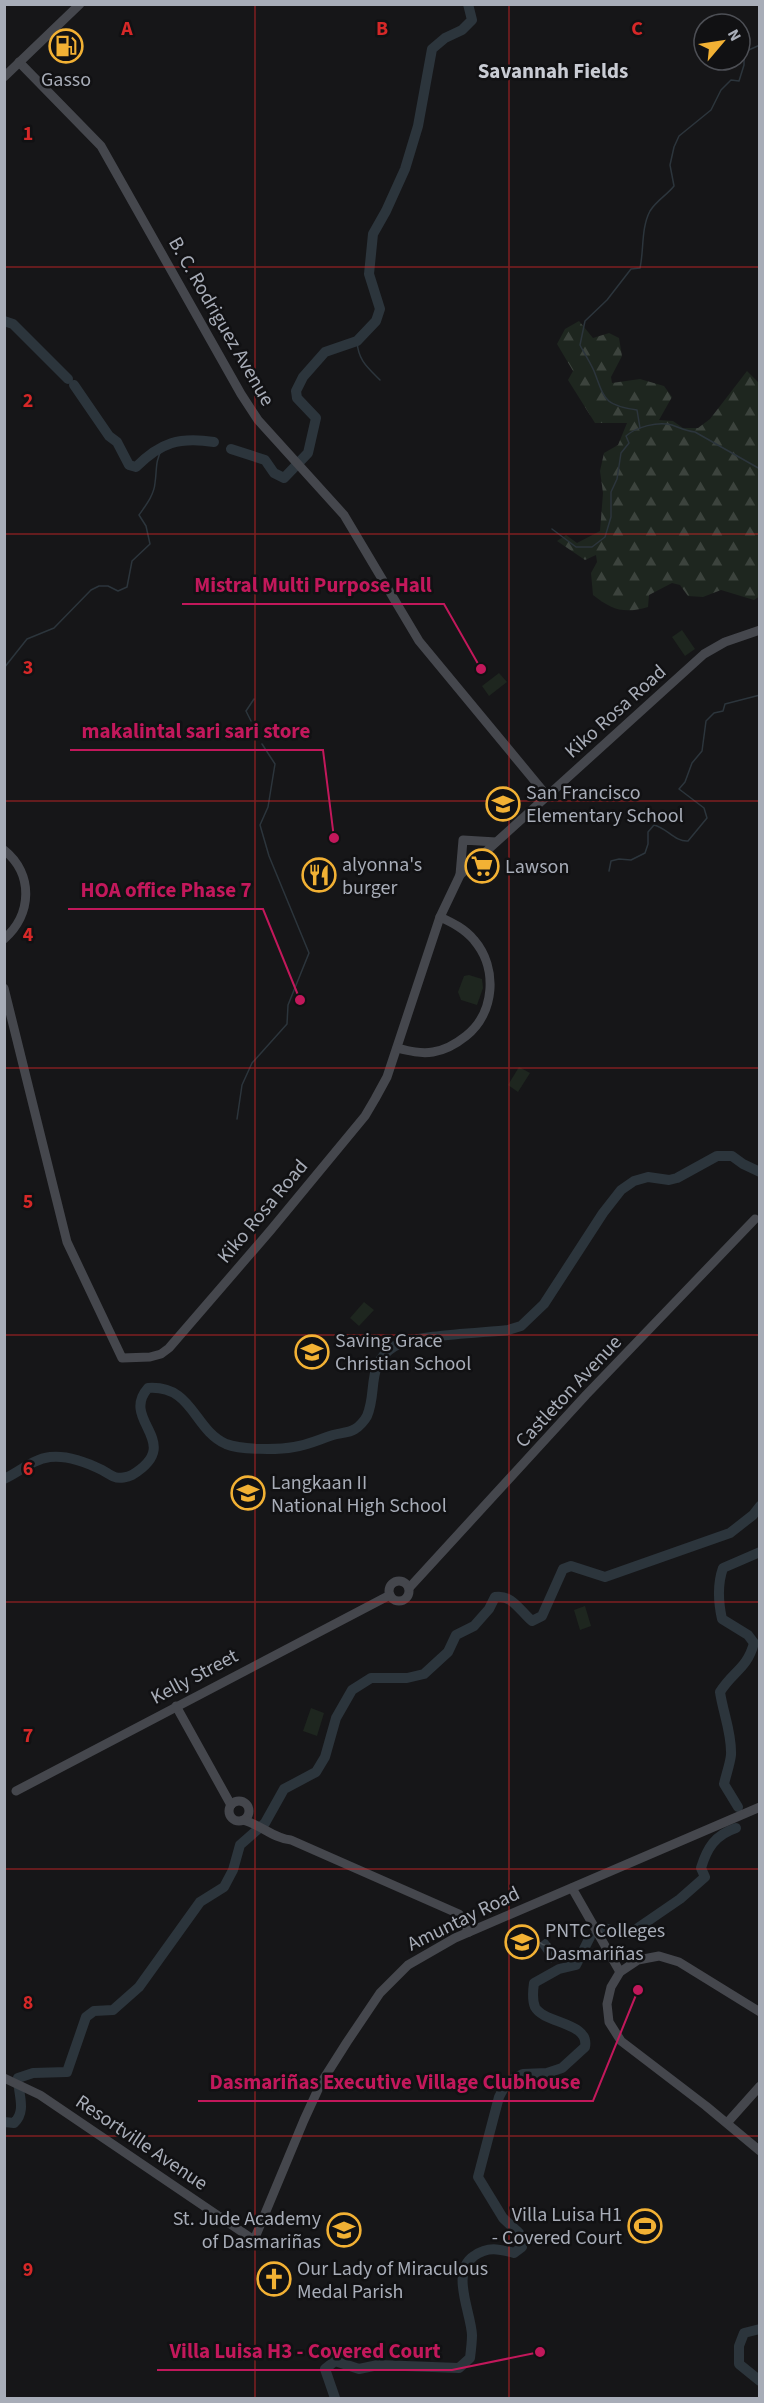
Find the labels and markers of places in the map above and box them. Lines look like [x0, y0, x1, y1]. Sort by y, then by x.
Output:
fuel station icon: Gasso [48, 28, 84, 64]
place label: Gasso [41, 66, 91, 94]
callout: Mistral Multi Purpose Hall [182, 565, 444, 604]
callout: makalintal sari sari store [70, 711, 323, 750]
place label: San Francisco Elementary School [526, 779, 684, 830]
school or university icon: San Francisco Elementary School [485, 786, 521, 822]
supermarket icon: Lawson [464, 848, 500, 884]
place label: alyonna's burger [342, 851, 422, 902]
place label: Lawson [505, 853, 569, 881]
restaurant icon: alyonna's burger [301, 857, 337, 893]
callout: HOA office Phase 7 [68, 870, 263, 909]
place label: Saving Grace Christian School [335, 1327, 471, 1378]
school or university icon: Saving Grace Christian School [294, 1334, 330, 1370]
place label: Langkaan II National High School [271, 1469, 447, 1520]
school or university icon: Langkaan II National High School [230, 1475, 266, 1511]
place label: PNTC Colleges Dasmariñas [545, 1917, 665, 1968]
school or university icon: PNTC Colleges Dasmariñas [504, 1924, 540, 1960]
callout: Dasmariñas Executive Village Clubhouse [198, 2062, 593, 2101]
place label: Villa Luisa H1 - Covered Court [492, 2201, 622, 2252]
place label: St. Jude Academy of Dasmariñas [173, 2205, 322, 2256]
sports icon: Villa Luisa H1 - Covered Court [627, 2208, 663, 2244]
school or university icon: St. Jude Academy of Dasmariñas [326, 2212, 362, 2248]
place label: Our Lady of Miraculous Medal Parish [297, 2255, 488, 2306]
church icon: Our Lady of Miraculous Medal Parish [256, 2261, 292, 2297]
callout: Villa Luisa H3 - Covered Court [157, 2331, 452, 2370]

